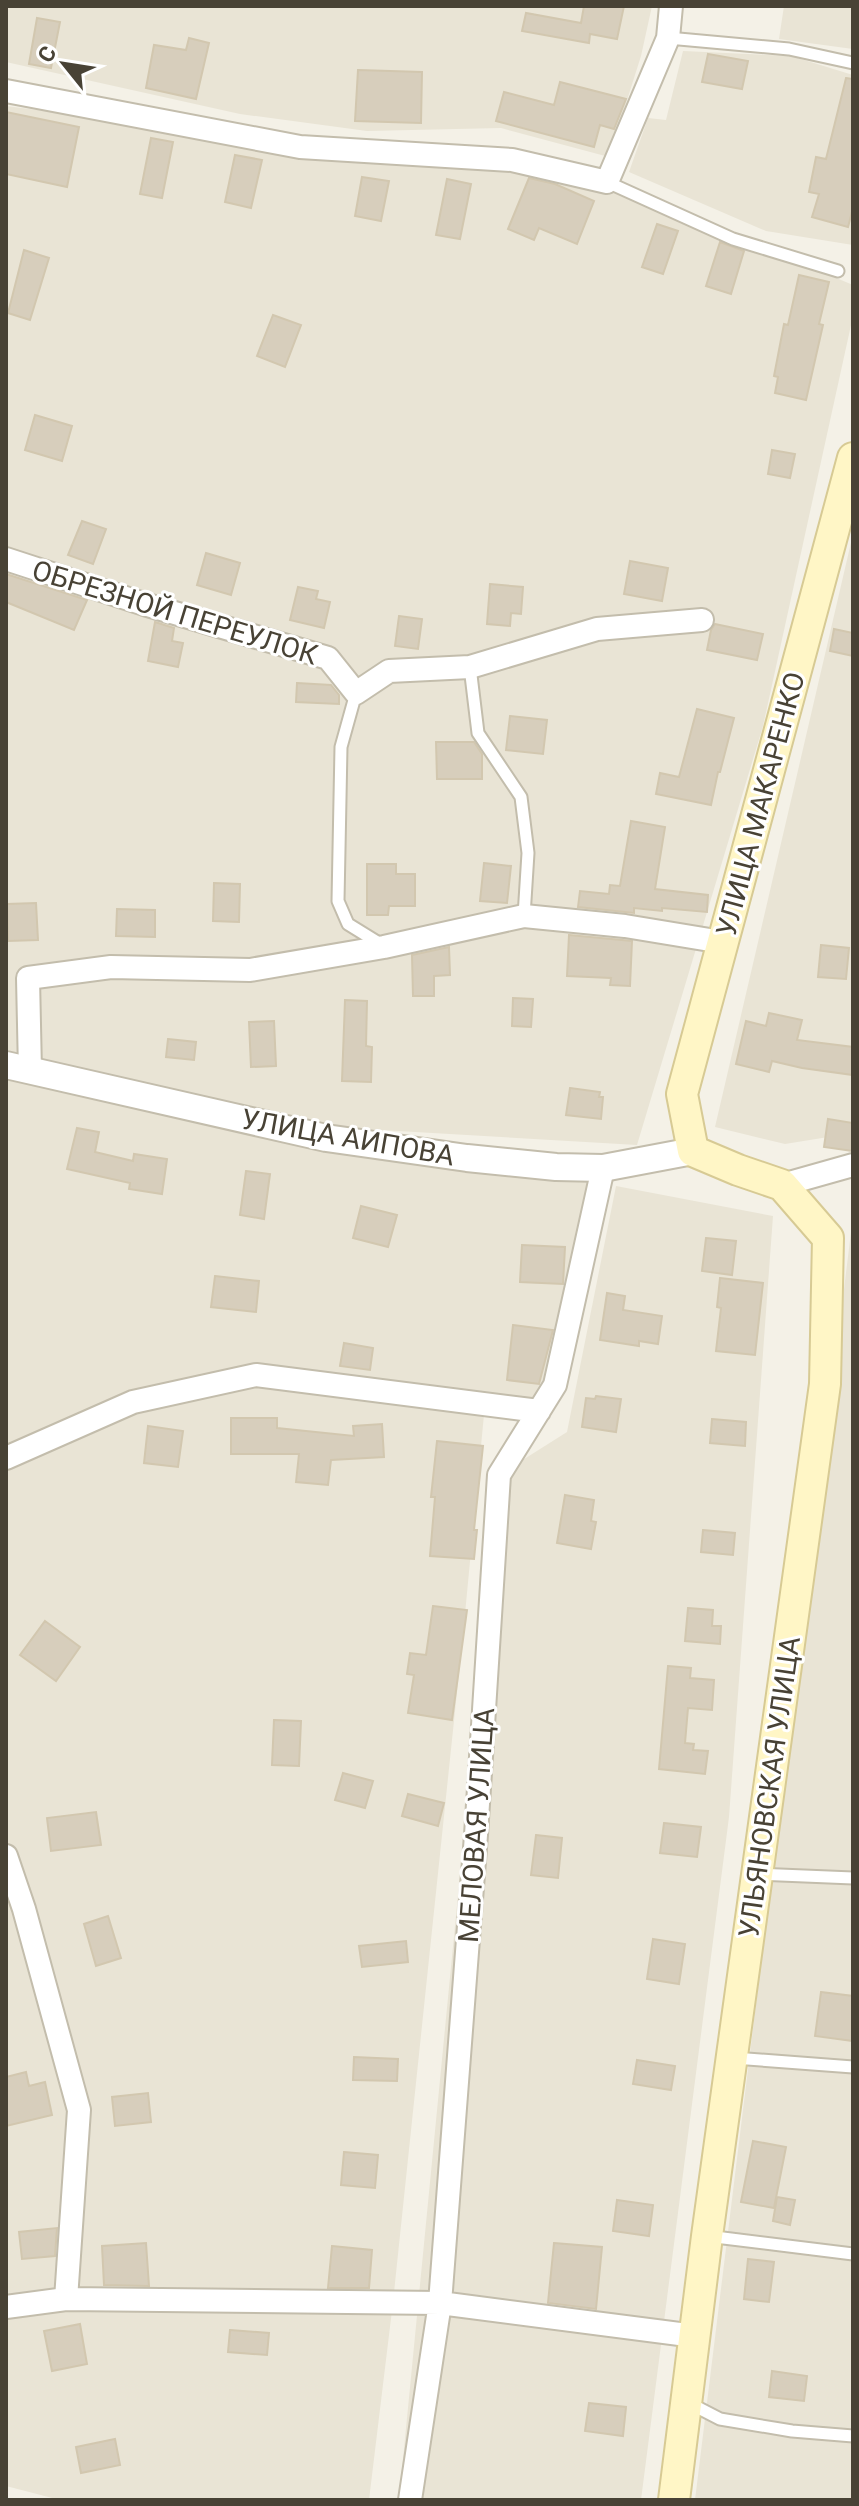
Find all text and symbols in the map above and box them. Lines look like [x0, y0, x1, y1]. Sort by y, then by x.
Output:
north arrow [24, 24, 104, 104]
text: С [33, 42, 62, 67]
street label: ОБРЕЗНОЙ ПЕРЕУЛОК [28, 553, 322, 672]
street label: УЛИЦА МАКАРЕНКО [709, 668, 812, 940]
street label: УЛИЦА АИПОВА [239, 1103, 457, 1172]
street label: УЛЬЯНОВСКАЯ УЛИЦА [732, 1634, 807, 1940]
street label: МЕЛОВАЯ УЛИЦА [452, 1706, 501, 1944]

